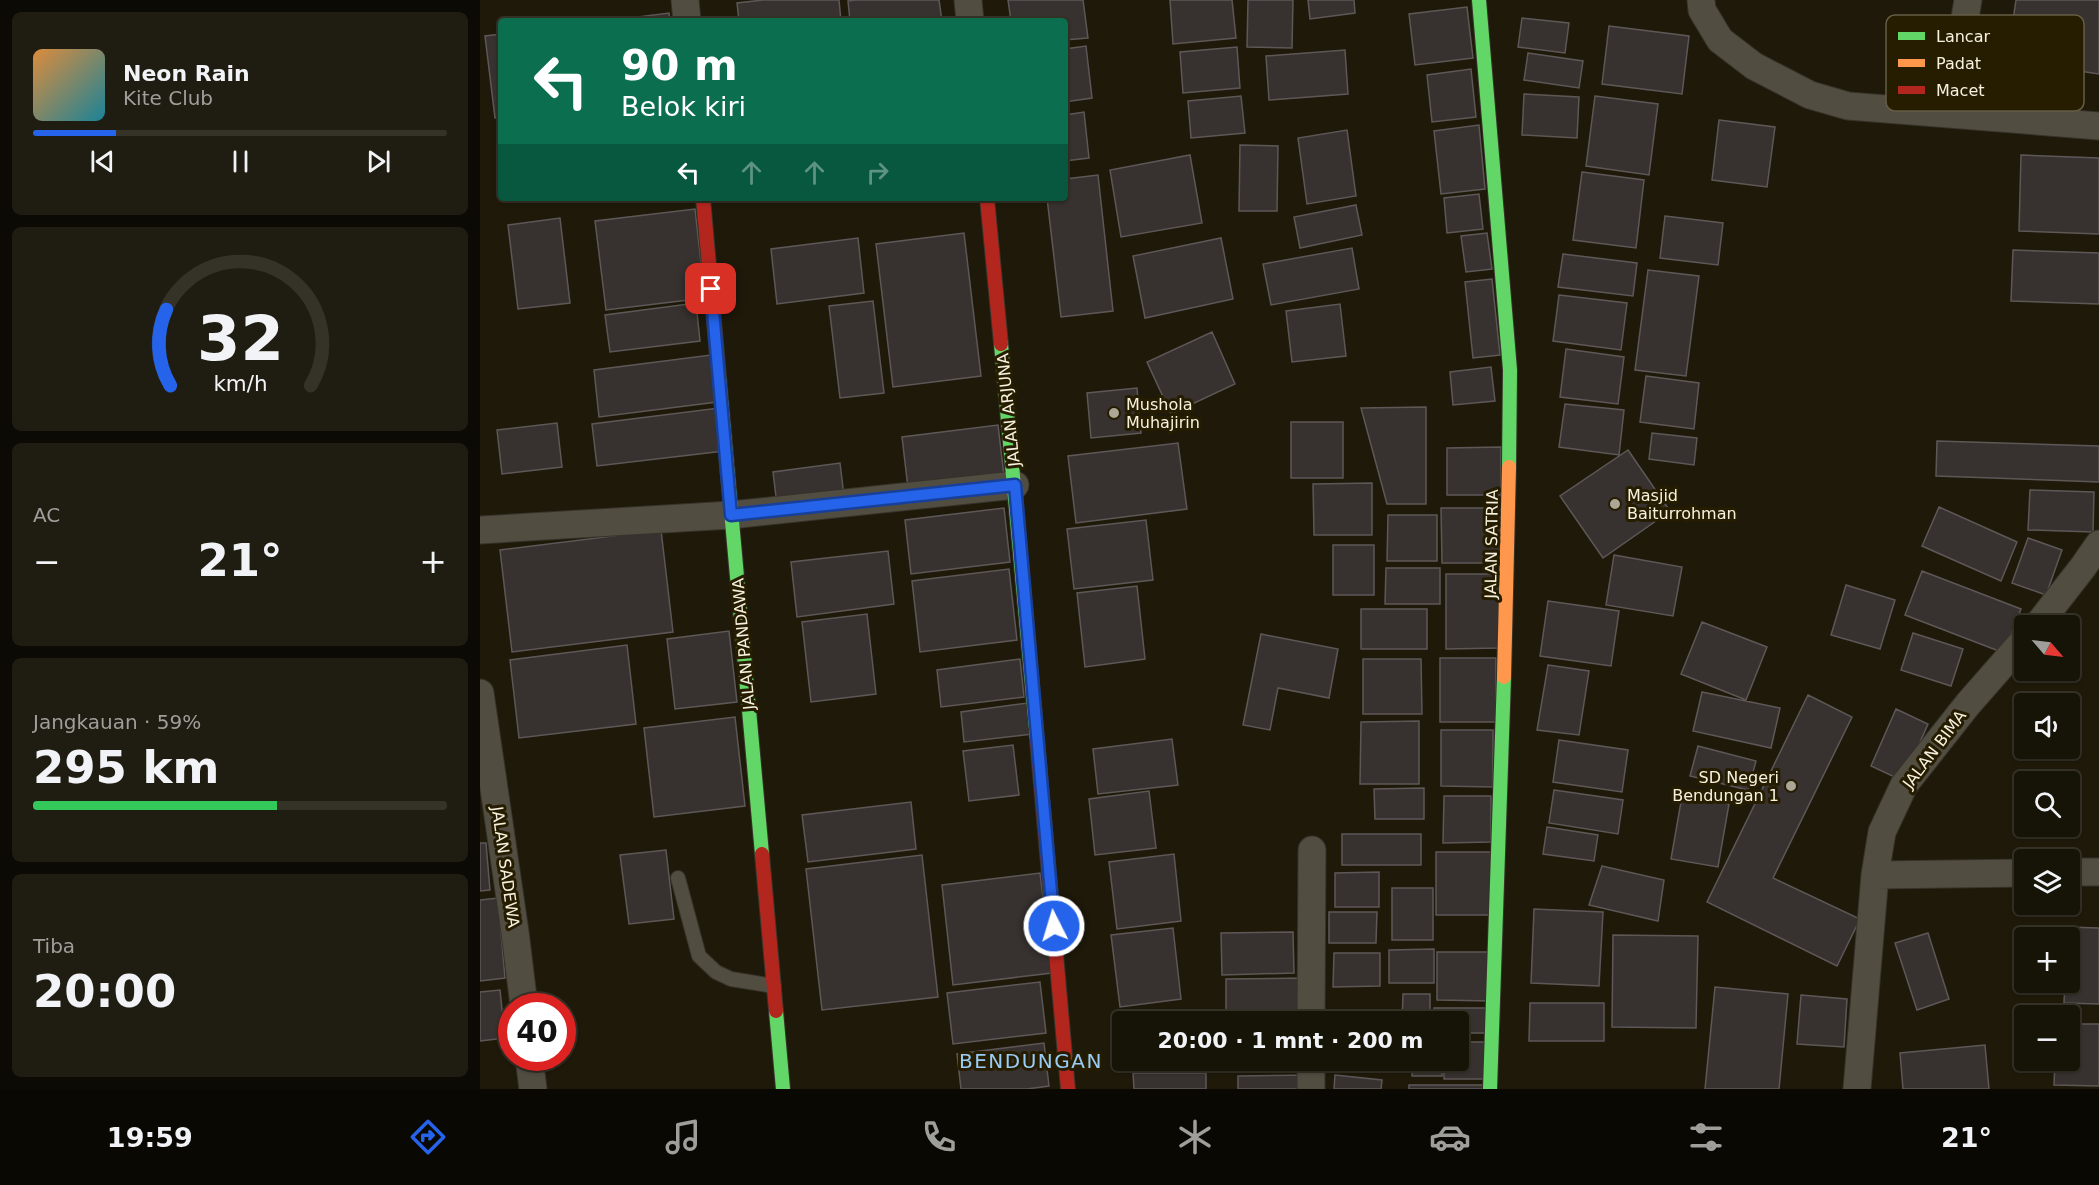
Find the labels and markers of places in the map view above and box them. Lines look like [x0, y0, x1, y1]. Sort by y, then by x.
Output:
pin [685, 263, 736, 314]
place label: Mushola Muhajirin [1126, 395, 1200, 432]
marker: Mushola Muhajirin [1107, 406, 1121, 420]
place label: Masjid Baiturrohman [1627, 486, 1737, 523]
marker: Masjid Baiturrohman [1608, 497, 1622, 511]
place label: SD Negeri Bendungan 1 [1672, 768, 1779, 805]
marker: SD Negeri Bendungan 1 [1784, 779, 1798, 793]

